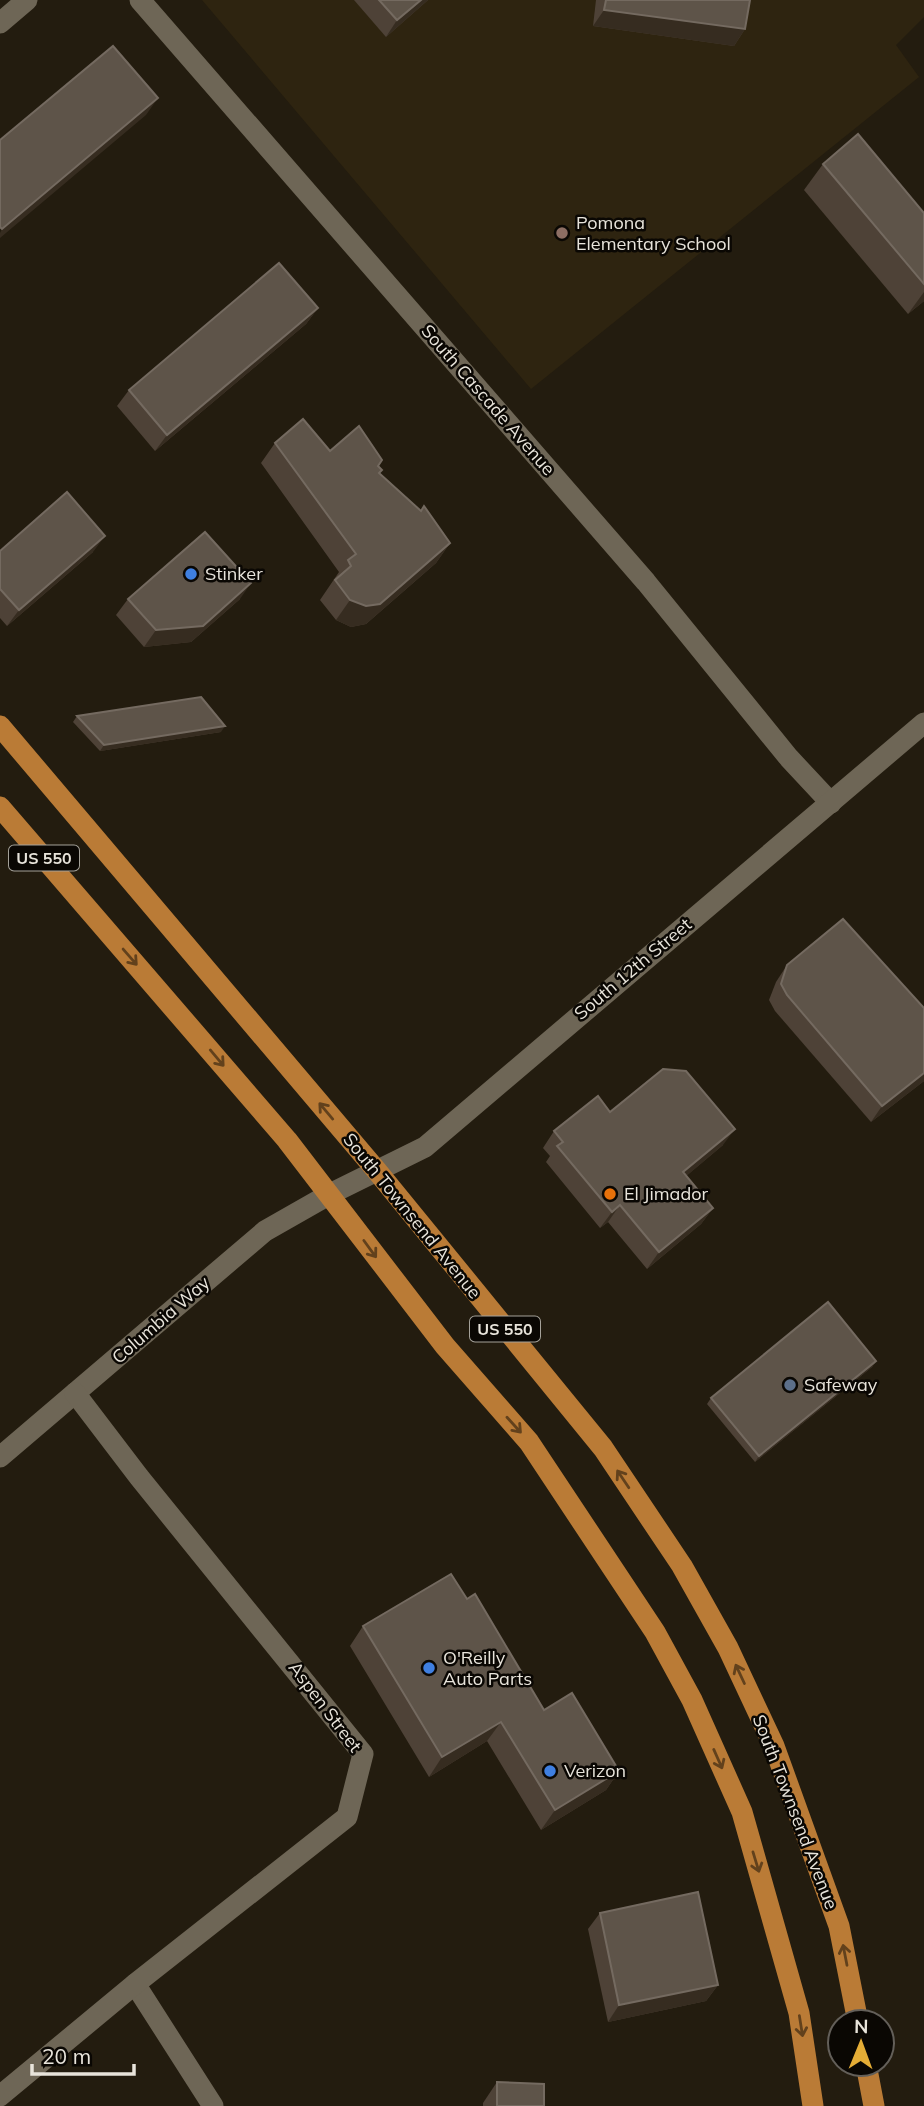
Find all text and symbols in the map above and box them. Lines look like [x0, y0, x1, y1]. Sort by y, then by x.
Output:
place label: Pomona Elementary School [576, 211, 731, 255]
marker: Pomona Elementary School [554, 225, 570, 241]
street label: South Cascade Avenue [416, 319, 560, 480]
place label: Stinker [205, 562, 263, 585]
marker: Stinker [183, 566, 199, 582]
road number: US 550 [9, 846, 79, 870]
street label: South 12th Street [569, 913, 696, 1024]
one-way arrow [122, 948, 138, 966]
one-way arrow [209, 1049, 225, 1067]
one-way arrow [318, 1103, 334, 1121]
street label: South Townsend Avenue [338, 1128, 486, 1303]
place label: El Jimador [624, 1182, 708, 1205]
marker: El Jimador [602, 1186, 618, 1202]
one-way arrow [363, 1239, 377, 1258]
street label: Columbia Way [107, 1271, 215, 1368]
road number: US 550 [470, 1316, 540, 1342]
place label: Safeway [804, 1373, 878, 1396]
marker: Safeway [782, 1377, 798, 1393]
one-way arrow [506, 1416, 522, 1434]
one-way arrow [616, 1469, 630, 1489]
place label: O'Reilly Auto Parts [443, 1646, 532, 1690]
street label: Aspen Street [284, 1657, 367, 1757]
marker: O'Reilly Auto Parts [421, 1660, 437, 1676]
one-way arrow [733, 1663, 746, 1685]
street label: South Townsend Avenue [748, 1711, 843, 1912]
one-way arrow [712, 1748, 725, 1769]
place label: Verizon [564, 1759, 626, 1782]
marker: Verizon [542, 1763, 558, 1779]
one-way arrow [751, 1851, 764, 1873]
one-way arrow [837, 1944, 851, 1967]
north arrow [826, 2008, 896, 2078]
one-way arrow [795, 2014, 808, 2036]
text: N [854, 2014, 869, 2038]
scale bar [32, 2032, 133, 2076]
text: 20 m [42, 2043, 91, 2069]

